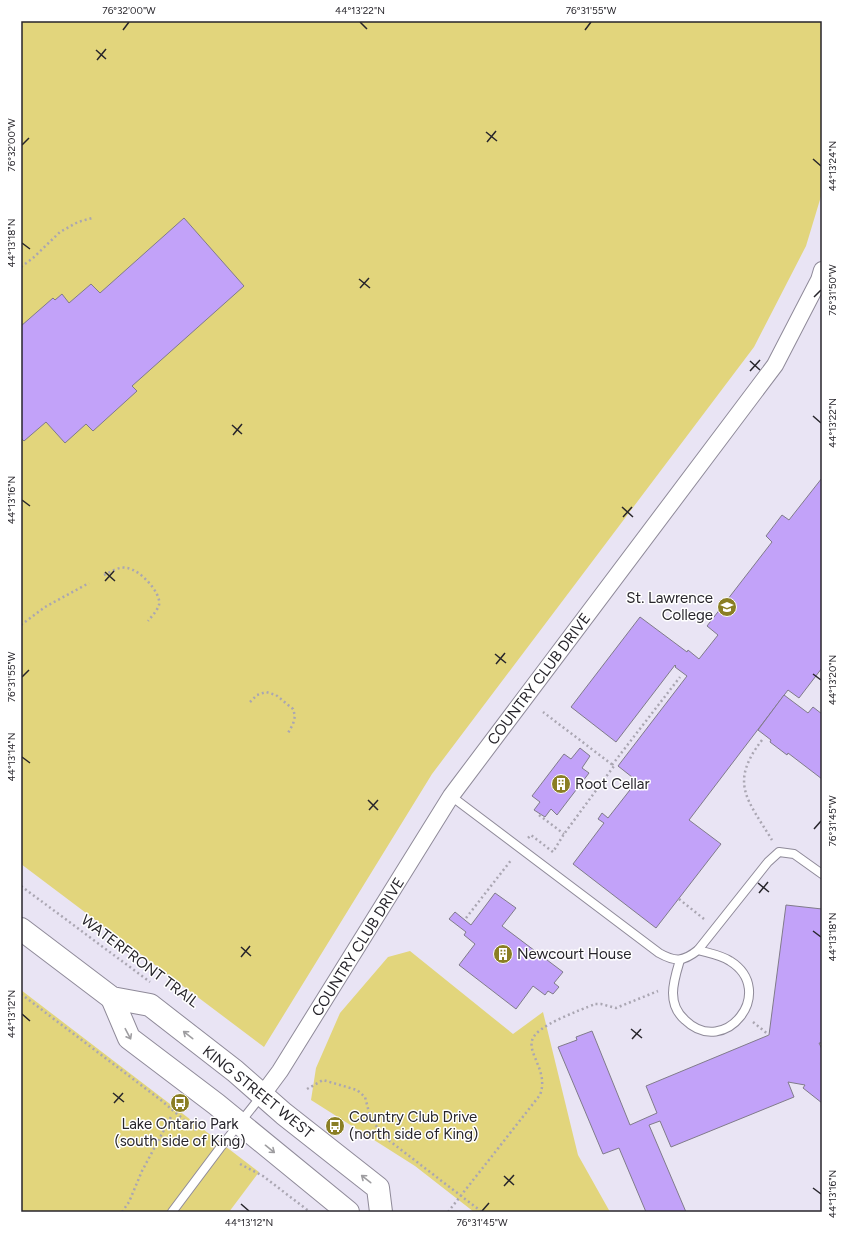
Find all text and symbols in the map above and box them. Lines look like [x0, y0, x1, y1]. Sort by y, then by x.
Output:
text: 76°32'00"W [102, 4, 156, 17]
text: 44°13'22"N [335, 4, 385, 17]
text: 76°31'55"W [566, 4, 617, 17]
text: 76°32'00"W [5, 118, 18, 172]
text: 44°13'24"N [826, 141, 839, 191]
text: 44°13'18"N [5, 219, 18, 267]
text: 76°31'50"W [826, 264, 839, 316]
text: 44°13'22"N [826, 398, 839, 448]
text: 44°13'16"N [5, 476, 18, 524]
place label: St. Lawrence College [626, 589, 713, 624]
school or university icon: St. Lawrence College [716, 596, 738, 618]
street label: COUNTRY CLUB DRIVE [484, 610, 594, 748]
text: 76°31'55"W [5, 651, 18, 702]
text: 44°13'20"N [826, 655, 839, 705]
text: 44°13'14"N [5, 733, 18, 781]
building icon: Root Cellar [550, 773, 572, 795]
place label: Root Cellar [575, 775, 650, 793]
text: 76°31'45"W [826, 795, 839, 847]
street label: COUNTRY CLUB DRIVE [308, 874, 408, 1020]
street label: WATERFRONT TRAIL [78, 911, 203, 1011]
text: 44°13'18"N [826, 913, 839, 961]
building icon: Newcourt House [492, 943, 514, 965]
place label: Newcourt House [517, 945, 631, 963]
text: 44°13'12"N [5, 990, 18, 1038]
one-way arrow [125, 1027, 132, 1039]
one-way arrow [183, 1031, 194, 1039]
street label: KING STREET WEST [199, 1042, 318, 1143]
bus stop icon: Lake Ontario Park (south side of King) [169, 1092, 191, 1114]
place label: Country Club Drive (north side of King) [349, 1108, 478, 1143]
place label: Lake Ontario Park (south side of King) [114, 1115, 246, 1150]
bus stop icon: Country Club Drive (north side of King) [324, 1115, 346, 1137]
one-way arrow [264, 1144, 275, 1153]
text: 44°13'16"N [826, 1170, 839, 1218]
one-way arrow [361, 1175, 372, 1183]
text: 44°13'12"N [225, 1216, 273, 1229]
text: 76°31'45"W [456, 1216, 508, 1229]

